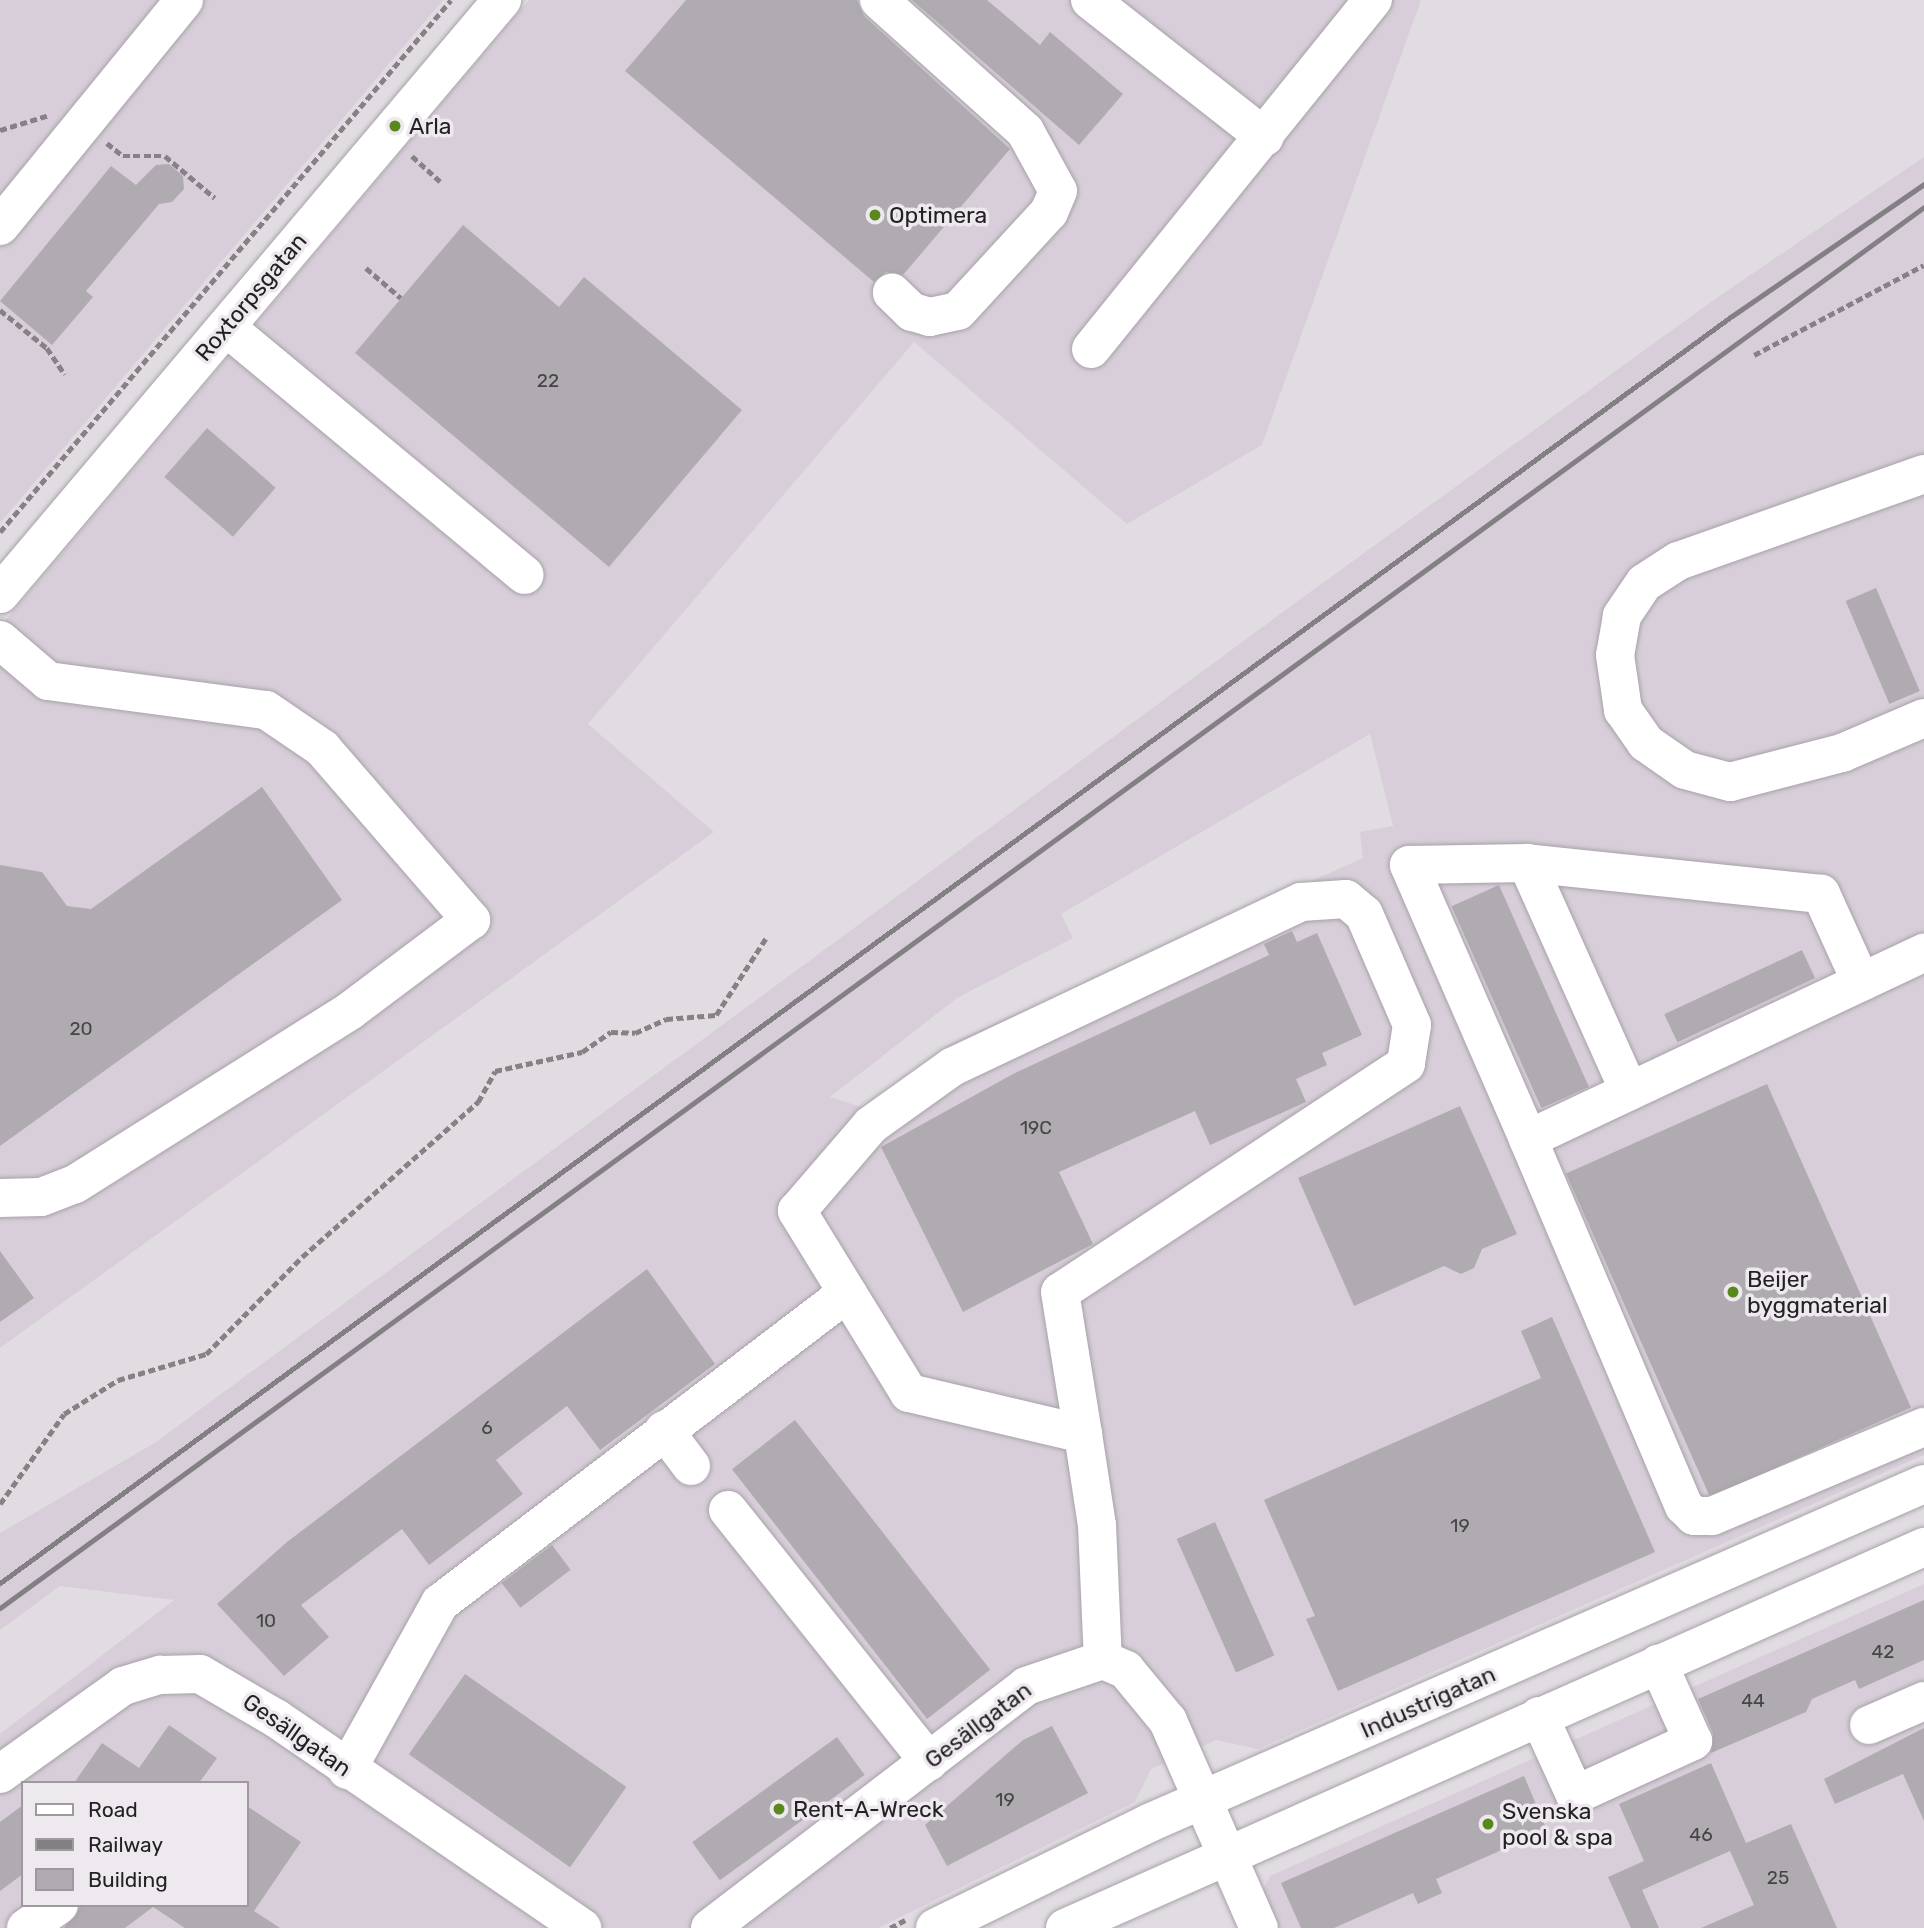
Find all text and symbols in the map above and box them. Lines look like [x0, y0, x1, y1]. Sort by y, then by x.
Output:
place label: Arla [409, 112, 451, 140]
marker: Arla [387, 118, 403, 134]
place label: Optimera [889, 201, 987, 229]
marker: Optimera [867, 207, 883, 223]
street label: Roxtorpsgatan [189, 227, 313, 367]
house number: 22 [537, 370, 559, 392]
house number: 20 [69, 1018, 93, 1040]
house number: 19C [1020, 1117, 1052, 1139]
place label: Beijer byggmaterial [1747, 1265, 1887, 1319]
marker: Beijer byggmaterial [1725, 1284, 1741, 1300]
house number: 6 [481, 1417, 493, 1439]
house number: 19 [1450, 1515, 1470, 1537]
house number: 10 [256, 1610, 276, 1632]
house number: 42 [1872, 1641, 1894, 1663]
street label: Industrigatan [1356, 1660, 1500, 1744]
street label: Gesällgatan [919, 1676, 1037, 1774]
street label: Gesällgatan [237, 1688, 357, 1782]
house number: 44 [1741, 1690, 1765, 1712]
legend [21, 1781, 248, 1907]
house number: 19 [995, 1789, 1015, 1811]
place label: Rent-A-Wreck [793, 1795, 944, 1823]
text: Road [88, 1797, 138, 1822]
place label: Svenska pool & spa [1502, 1797, 1613, 1851]
marker: Rent-A-Wreck [771, 1801, 787, 1817]
marker: Svenska pool & spa [1480, 1816, 1496, 1832]
house number: 46 [1689, 1824, 1713, 1846]
text: Railway [88, 1832, 163, 1857]
text: Building [88, 1867, 168, 1892]
house number: 25 [1767, 1867, 1789, 1889]

